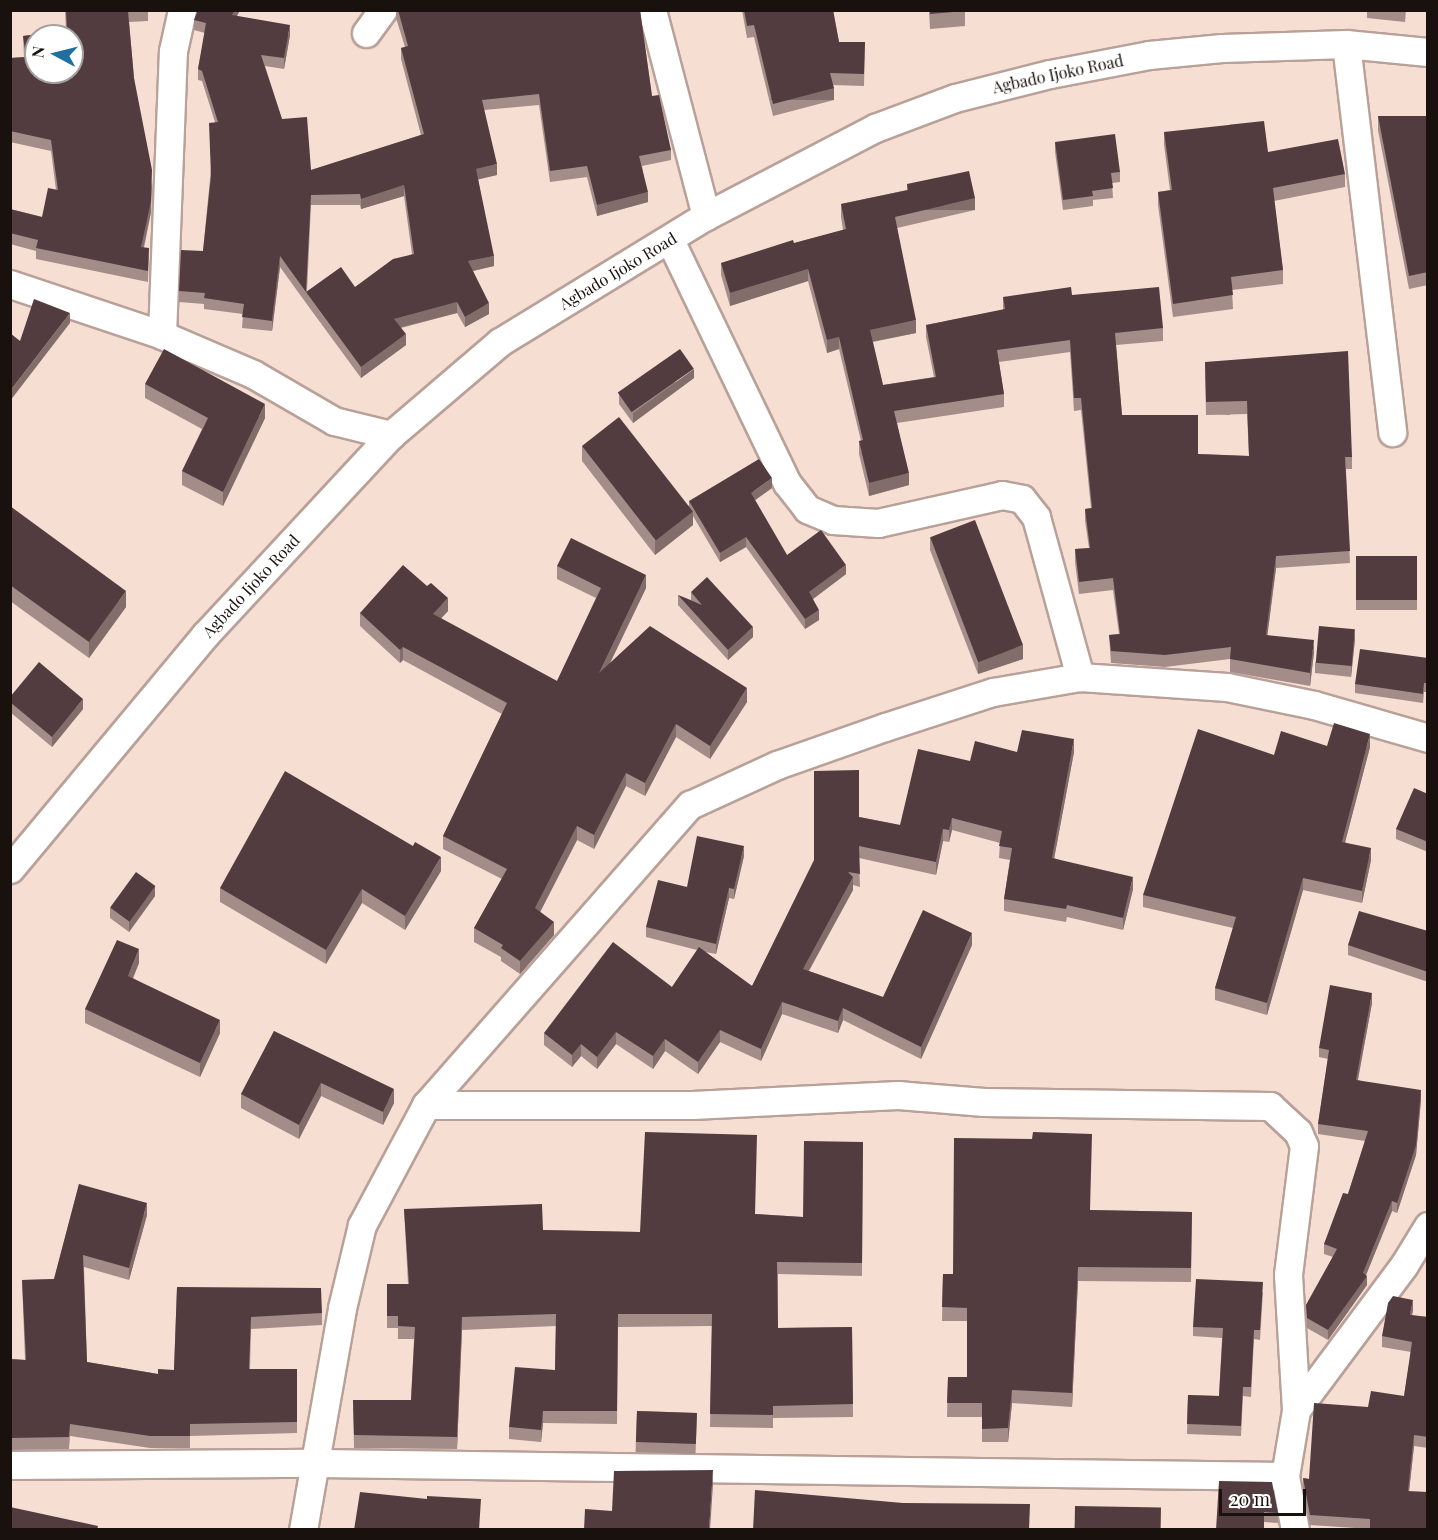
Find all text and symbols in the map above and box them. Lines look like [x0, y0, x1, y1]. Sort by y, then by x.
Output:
north arrow [24, 24, 84, 84]
text: N [26, 45, 49, 59]
street label: Agbado Ijoko Road [991, 51, 1125, 97]
street label: Agbado Ijoko Road [556, 228, 680, 314]
street label: Agbado Ijoko Road [199, 531, 303, 641]
scale bar [1222, 1477, 1309, 1515]
text: 20 m [1230, 1487, 1270, 1511]

